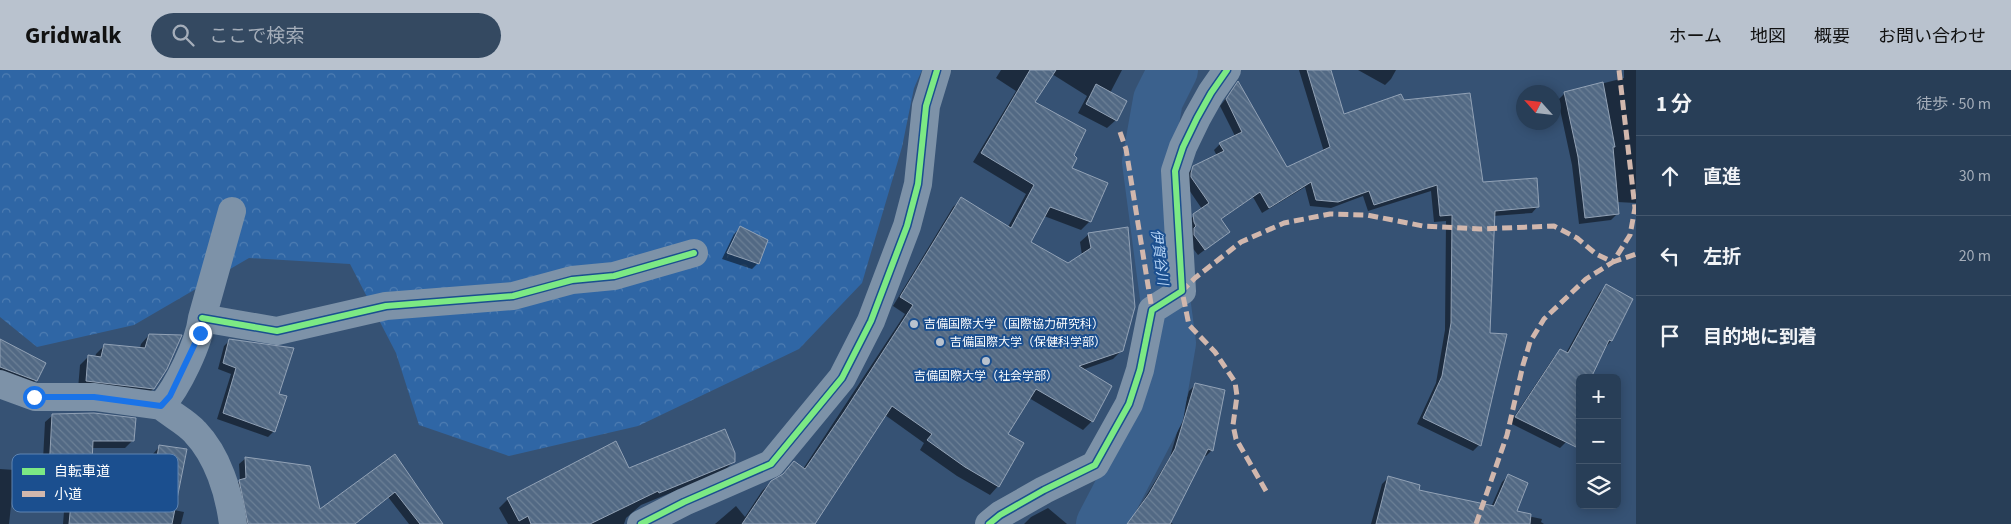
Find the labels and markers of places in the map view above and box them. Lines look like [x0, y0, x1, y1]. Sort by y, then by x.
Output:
place label: 吉備国際大学（国際協力研究科） [924, 316, 1104, 333]
marker: 吉備国際大学（国際協力研究科） [908, 318, 920, 330]
place label: 吉備国際大学（保健科学部） [950, 334, 1106, 351]
marker: 吉備国際大学（保健科学部） [934, 336, 946, 348]
marker: 吉備国際大学（社会学部） [980, 355, 992, 367]
place label: 吉備国際大学（社会学部） [914, 368, 1058, 385]

